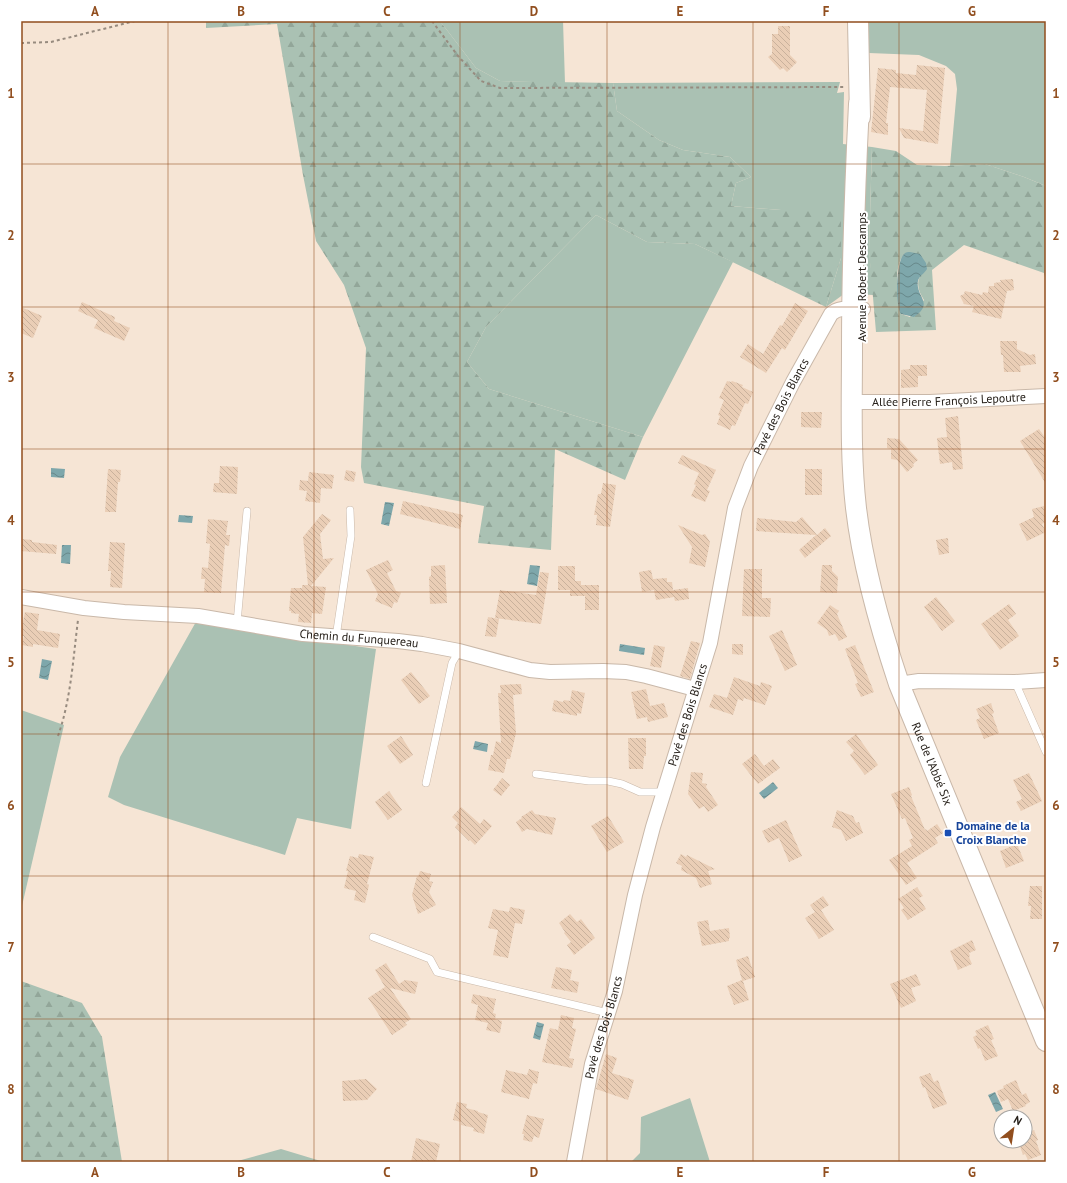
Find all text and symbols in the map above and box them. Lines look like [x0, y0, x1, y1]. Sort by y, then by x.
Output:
text: A [91, 3, 99, 20]
text: B [237, 3, 245, 20]
text: C [383, 3, 391, 20]
text: D [530, 3, 538, 20]
text: E [677, 3, 684, 20]
text: F [823, 3, 830, 20]
text: G [968, 3, 976, 20]
text: 1 [7, 85, 15, 102]
text: 1 [1052, 85, 1060, 102]
street label: Avenue Robert Descamps [854, 212, 869, 342]
text: 2 [7, 227, 15, 244]
text: 2 [1052, 227, 1060, 244]
street label: Pavé des Bois Blancs [750, 355, 812, 457]
text: 3 [7, 369, 15, 386]
text: 3 [1052, 369, 1060, 386]
street label: Allée Pierre François Lepoutre [872, 389, 1026, 409]
text: 4 [7, 512, 15, 529]
text: 4 [1052, 512, 1060, 529]
street label: Chemin du Funquereau [298, 626, 419, 651]
text: 5 [7, 654, 15, 671]
text: 5 [1052, 654, 1060, 671]
street label: Pavé des Bois Blancs [664, 662, 710, 768]
street label: Rue de l'Abbé Six [909, 720, 956, 807]
text: 6 [7, 797, 15, 814]
text: 6 [1052, 797, 1060, 814]
place label: Domaine de la Croix Blanche [956, 818, 1030, 847]
marker: Domaine de la Croix Blanche [943, 828, 953, 838]
text: 7 [7, 939, 15, 956]
text: 7 [1052, 939, 1060, 956]
street label: Pavé des Bois Blancs [581, 975, 625, 1080]
text: 8 [7, 1081, 15, 1098]
text: 8 [1052, 1081, 1060, 1098]
north arrow [993, 1109, 1033, 1149]
text: N [1011, 1112, 1025, 1128]
text: A [91, 1164, 99, 1181]
text: B [237, 1164, 245, 1181]
text: C [383, 1164, 391, 1181]
text: D [530, 1164, 538, 1181]
text: E [677, 1164, 684, 1181]
text: F [823, 1164, 830, 1181]
text: G [968, 1164, 976, 1181]

